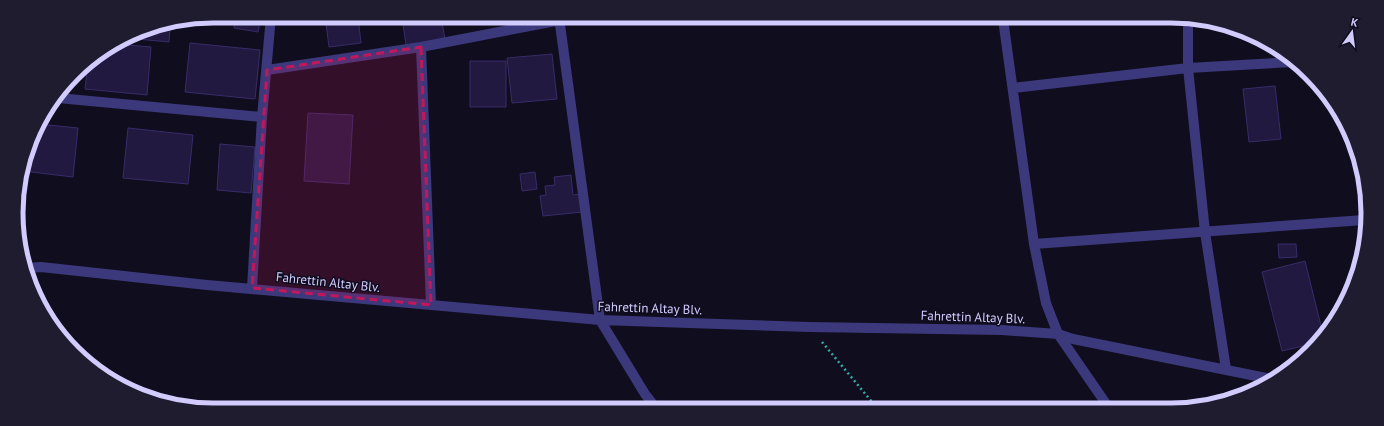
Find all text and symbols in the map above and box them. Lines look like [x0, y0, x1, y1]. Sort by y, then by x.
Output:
north arrow [1332, 12, 1372, 52]
text: K [1349, 15, 1360, 30]
street label: Fahrettin Altay Blv. [275, 268, 381, 296]
street label: Fahrettin Altay Blv. [597, 298, 703, 318]
street label: Fahrettin Altay Blv. [920, 307, 1026, 327]

